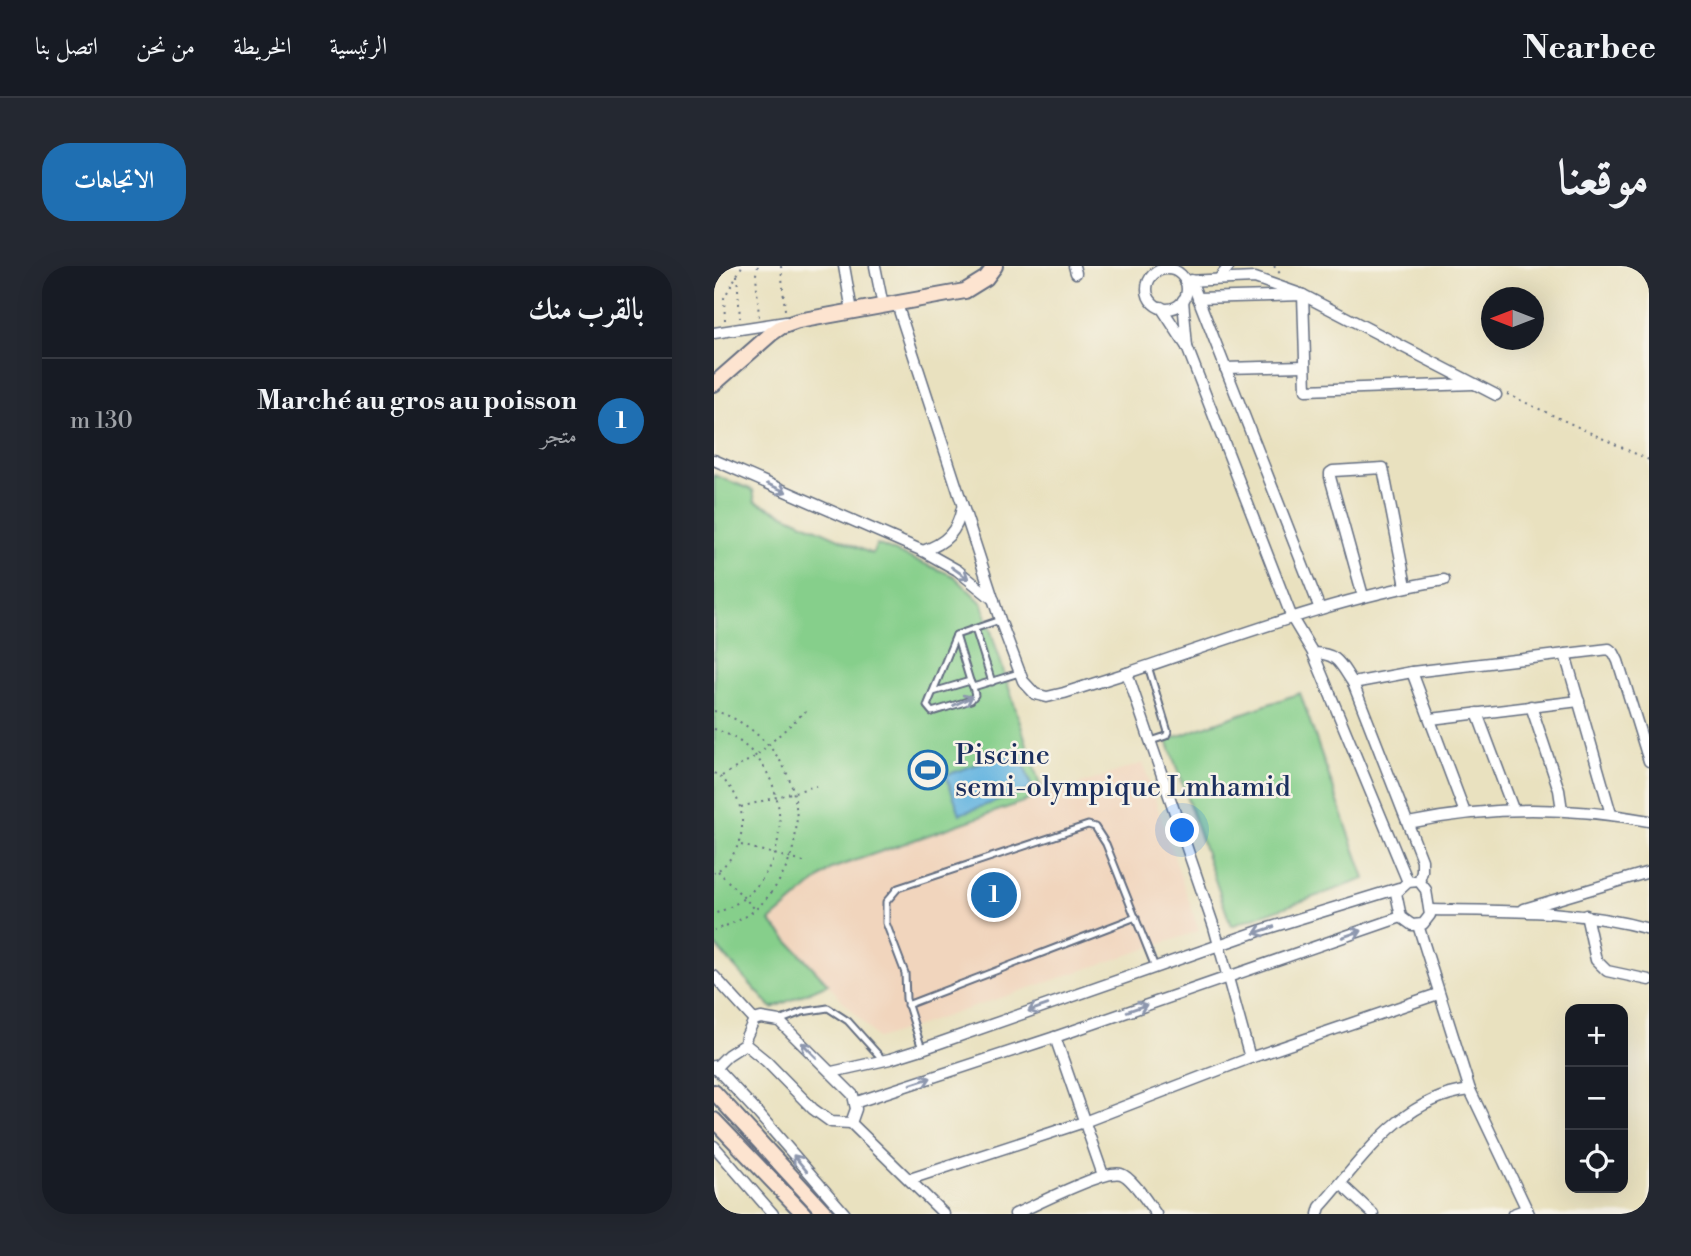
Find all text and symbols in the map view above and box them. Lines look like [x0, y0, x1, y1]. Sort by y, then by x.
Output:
text: Nearbee [1523, 28, 1656, 69]
text: اتصل بنا [35, 32, 98, 62]
text: من نحن [136, 32, 195, 62]
text: الخريطة [233, 32, 292, 62]
text: الرئيسية [330, 32, 387, 62]
button: الاتجاهات [42, 143, 186, 221]
text: موقعنا [1557, 149, 1649, 210]
north arrow [1481, 287, 1544, 350]
text: بالقرب منك [528, 291, 644, 329]
text: Marché au gros au poisson [257, 385, 577, 417]
text: 130 m [70, 407, 133, 435]
text: 1 [615, 407, 627, 435]
text: متجر [541, 422, 577, 450]
one-way arrow [765, 482, 787, 495]
one-way arrow [950, 566, 969, 580]
one-way arrow [953, 694, 974, 707]
place label: Piscine semi-olympique Lmhamid [955, 738, 1291, 805]
sports icon: Piscine semi-olympique Lmhamid [907, 749, 949, 791]
your location [1165, 813, 1199, 847]
pin: 1 [971, 869, 1017, 921]
one-way arrow [1253, 925, 1275, 937]
one-way arrow [1341, 927, 1363, 939]
one-way arrow [1126, 1001, 1148, 1014]
one-way arrow [1028, 1003, 1050, 1015]
map controls [1565, 1004, 1628, 1193]
button: + [1565, 1004, 1628, 1067]
one-way arrow [801, 1042, 818, 1059]
button: − [1565, 1067, 1628, 1130]
one-way arrow [910, 1074, 932, 1086]
button: locate [1565, 1130, 1628, 1193]
one-way arrow [793, 1154, 808, 1172]

